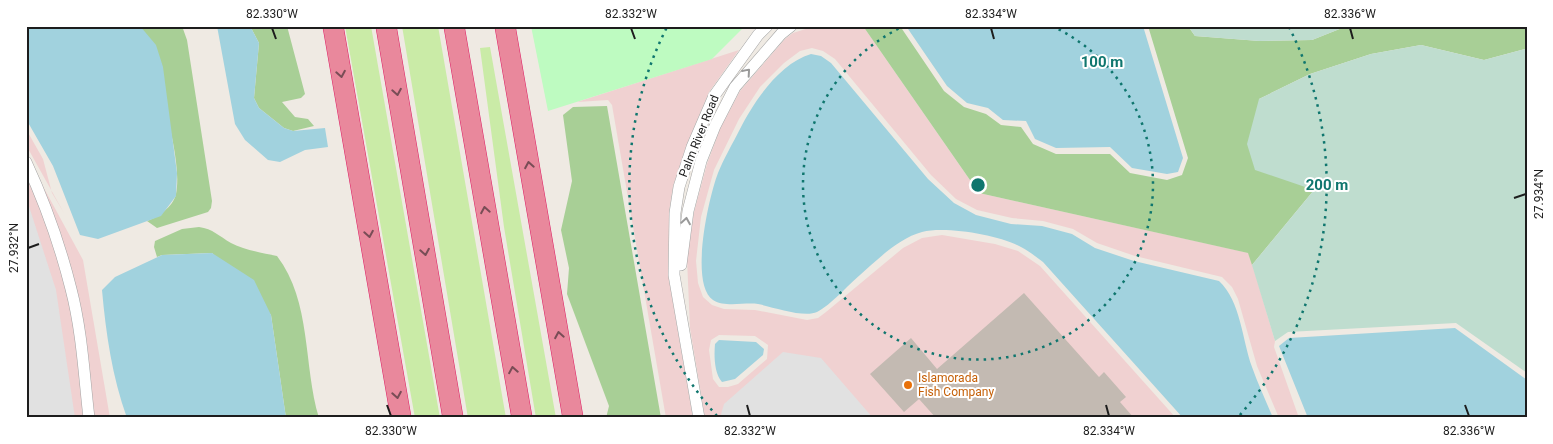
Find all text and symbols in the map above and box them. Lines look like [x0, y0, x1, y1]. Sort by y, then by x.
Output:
text: 82.330°W [246, 7, 298, 21]
text: 82.332°W [605, 7, 657, 21]
text: 82.334°W [965, 7, 1017, 21]
text: 82.336°W [1324, 7, 1376, 21]
text: 100 m [1081, 53, 1123, 71]
one-way arrow [742, 69, 751, 78]
one-way arrow [336, 70, 346, 79]
one-way arrow [392, 87, 402, 96]
street label: Palm River Road [676, 93, 722, 179]
one-way arrow [524, 160, 534, 169]
text: 27.934°N [1532, 169, 1546, 219]
centre of rings [969, 176, 987, 194]
text: 200 m [1306, 176, 1348, 194]
one-way arrow [481, 205, 491, 214]
one-way arrow [681, 217, 691, 225]
text: 27.932°N [7, 223, 21, 273]
one-way arrow [363, 230, 373, 239]
one-way arrow [419, 247, 429, 256]
one-way arrow [554, 331, 564, 340]
one-way arrow [509, 365, 519, 374]
place label: Islamorada Fish Company [918, 371, 994, 399]
marker: Islamorada Fish Company [902, 379, 914, 391]
one-way arrow [391, 390, 401, 399]
text: 82.330°W [365, 424, 417, 438]
text: 82.332°W [724, 424, 776, 438]
text: 82.334°W [1083, 424, 1135, 438]
text: 82.336°W [1443, 424, 1495, 438]

